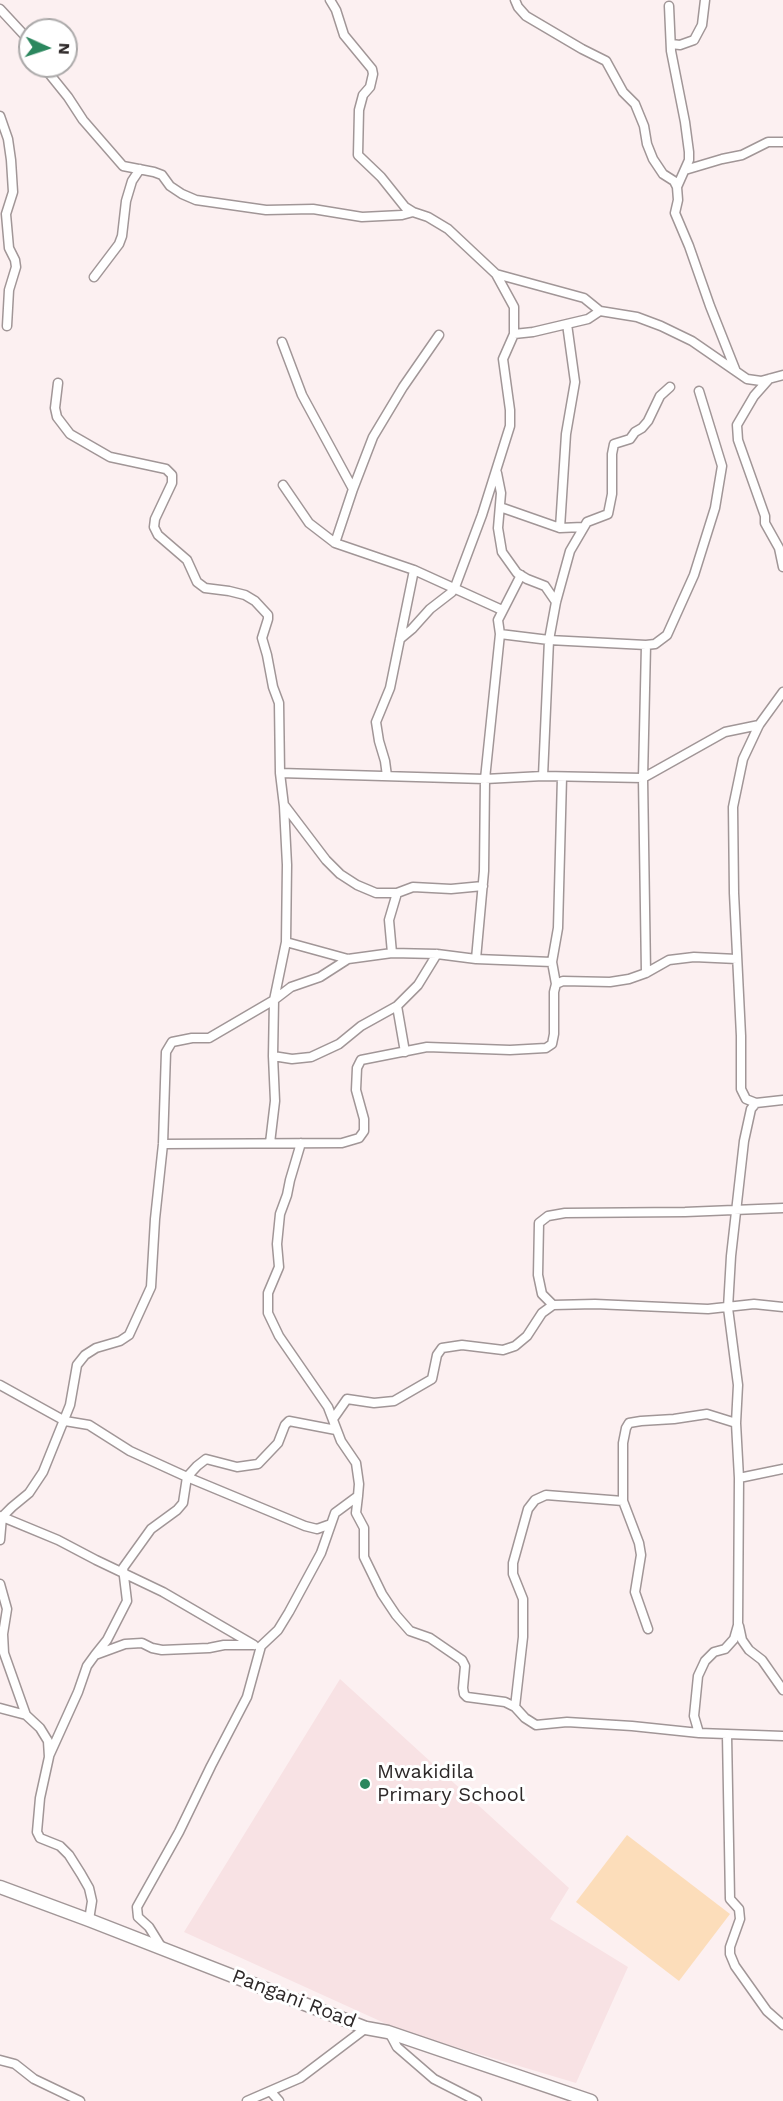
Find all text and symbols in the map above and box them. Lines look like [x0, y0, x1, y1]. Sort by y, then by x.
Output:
north arrow [18, 18, 78, 78]
text: N [55, 42, 74, 55]
place label: Mwakidila Primary School [377, 1760, 525, 1807]
marker: Mwakidila Primary School [358, 1777, 372, 1791]
street label: Pangani Road [228, 1964, 360, 2034]

